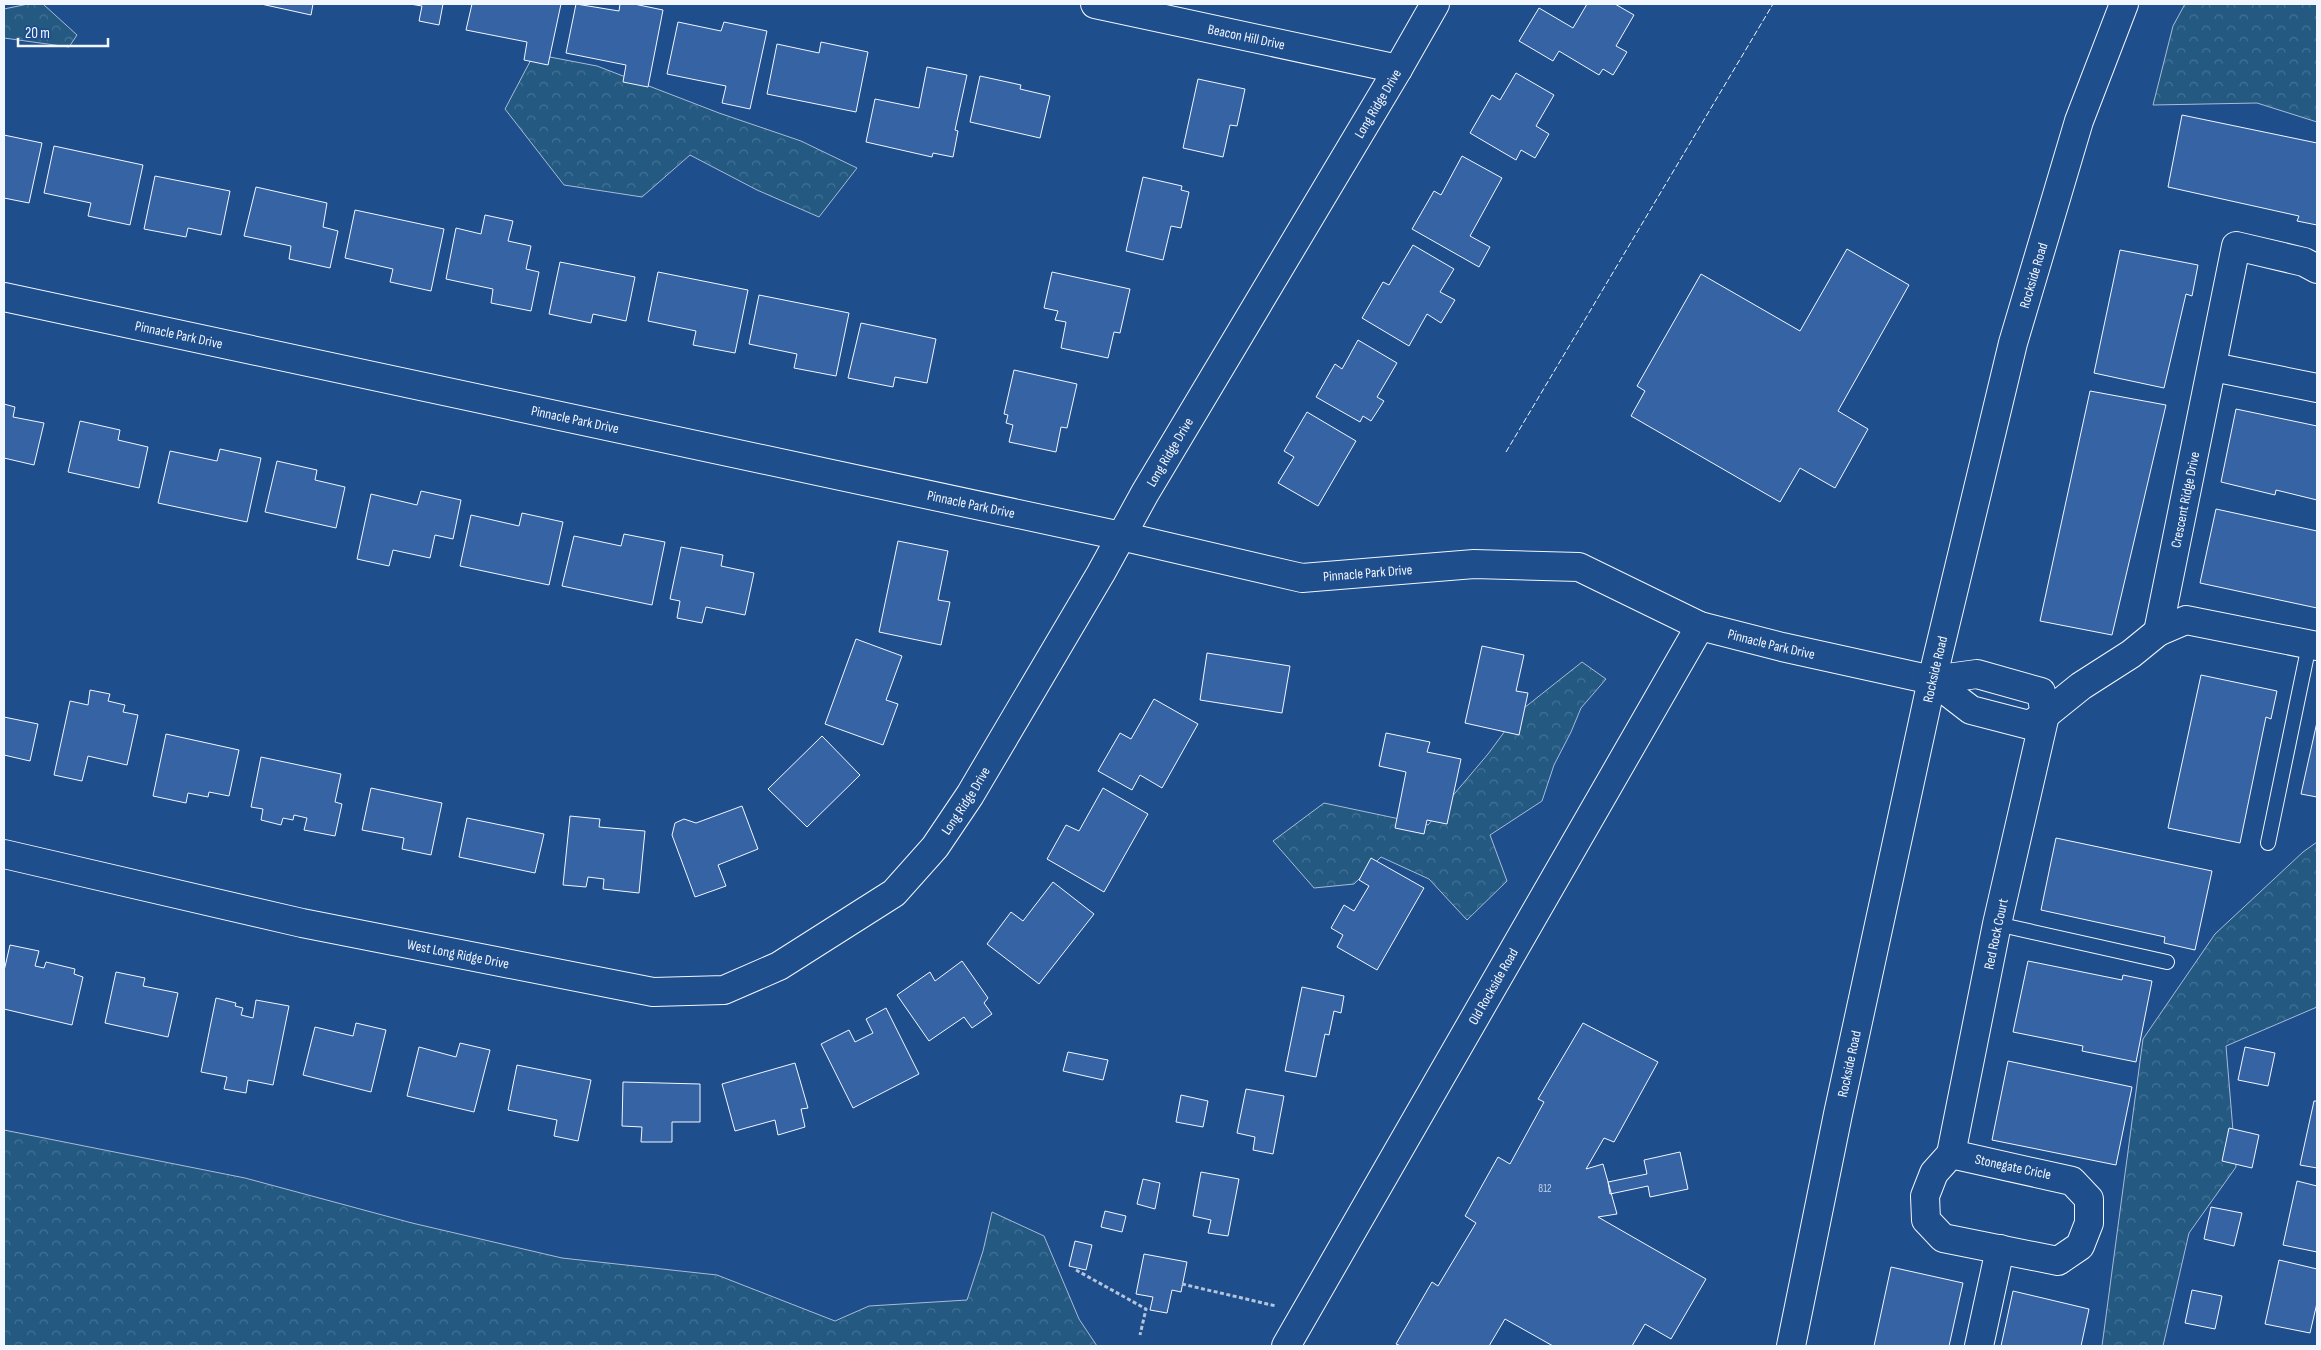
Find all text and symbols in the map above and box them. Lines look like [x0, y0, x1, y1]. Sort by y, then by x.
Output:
scale bar [18, 15, 108, 47]
street label: Beacon Hill Drive [1206, 20, 1287, 53]
text: 20 m [25, 24, 50, 43]
street label: Long Ridge Drive [1350, 66, 1405, 141]
street label: Rockside Road [2015, 240, 2051, 310]
street label: Pinnacle Park Drive [134, 317, 224, 352]
street label: Pinnacle Park Drive [530, 402, 620, 437]
street label: Long Ridge Drive [1142, 414, 1197, 490]
street label: Crescent Ridge Drive [2167, 450, 2203, 549]
street label: Pinnacle Park Drive [926, 486, 1017, 522]
street label: Pinnacle Park Drive [1323, 561, 1413, 585]
street label: Pinnacle Park Drive [1726, 625, 1817, 663]
street label: Rockside Road [1919, 634, 1951, 704]
street label: Long Ridge Drive [937, 763, 993, 838]
street label: Red Rock Court [1980, 897, 2012, 971]
street label: West Long Ridge Drive [406, 935, 511, 972]
street label: Old Rockside Road [1464, 945, 1522, 1027]
street label: Rockside Road [1833, 1029, 1864, 1099]
street label: Stonegate Cricle [1973, 1151, 2053, 1183]
house number: 812 [1538, 1182, 1552, 1195]

